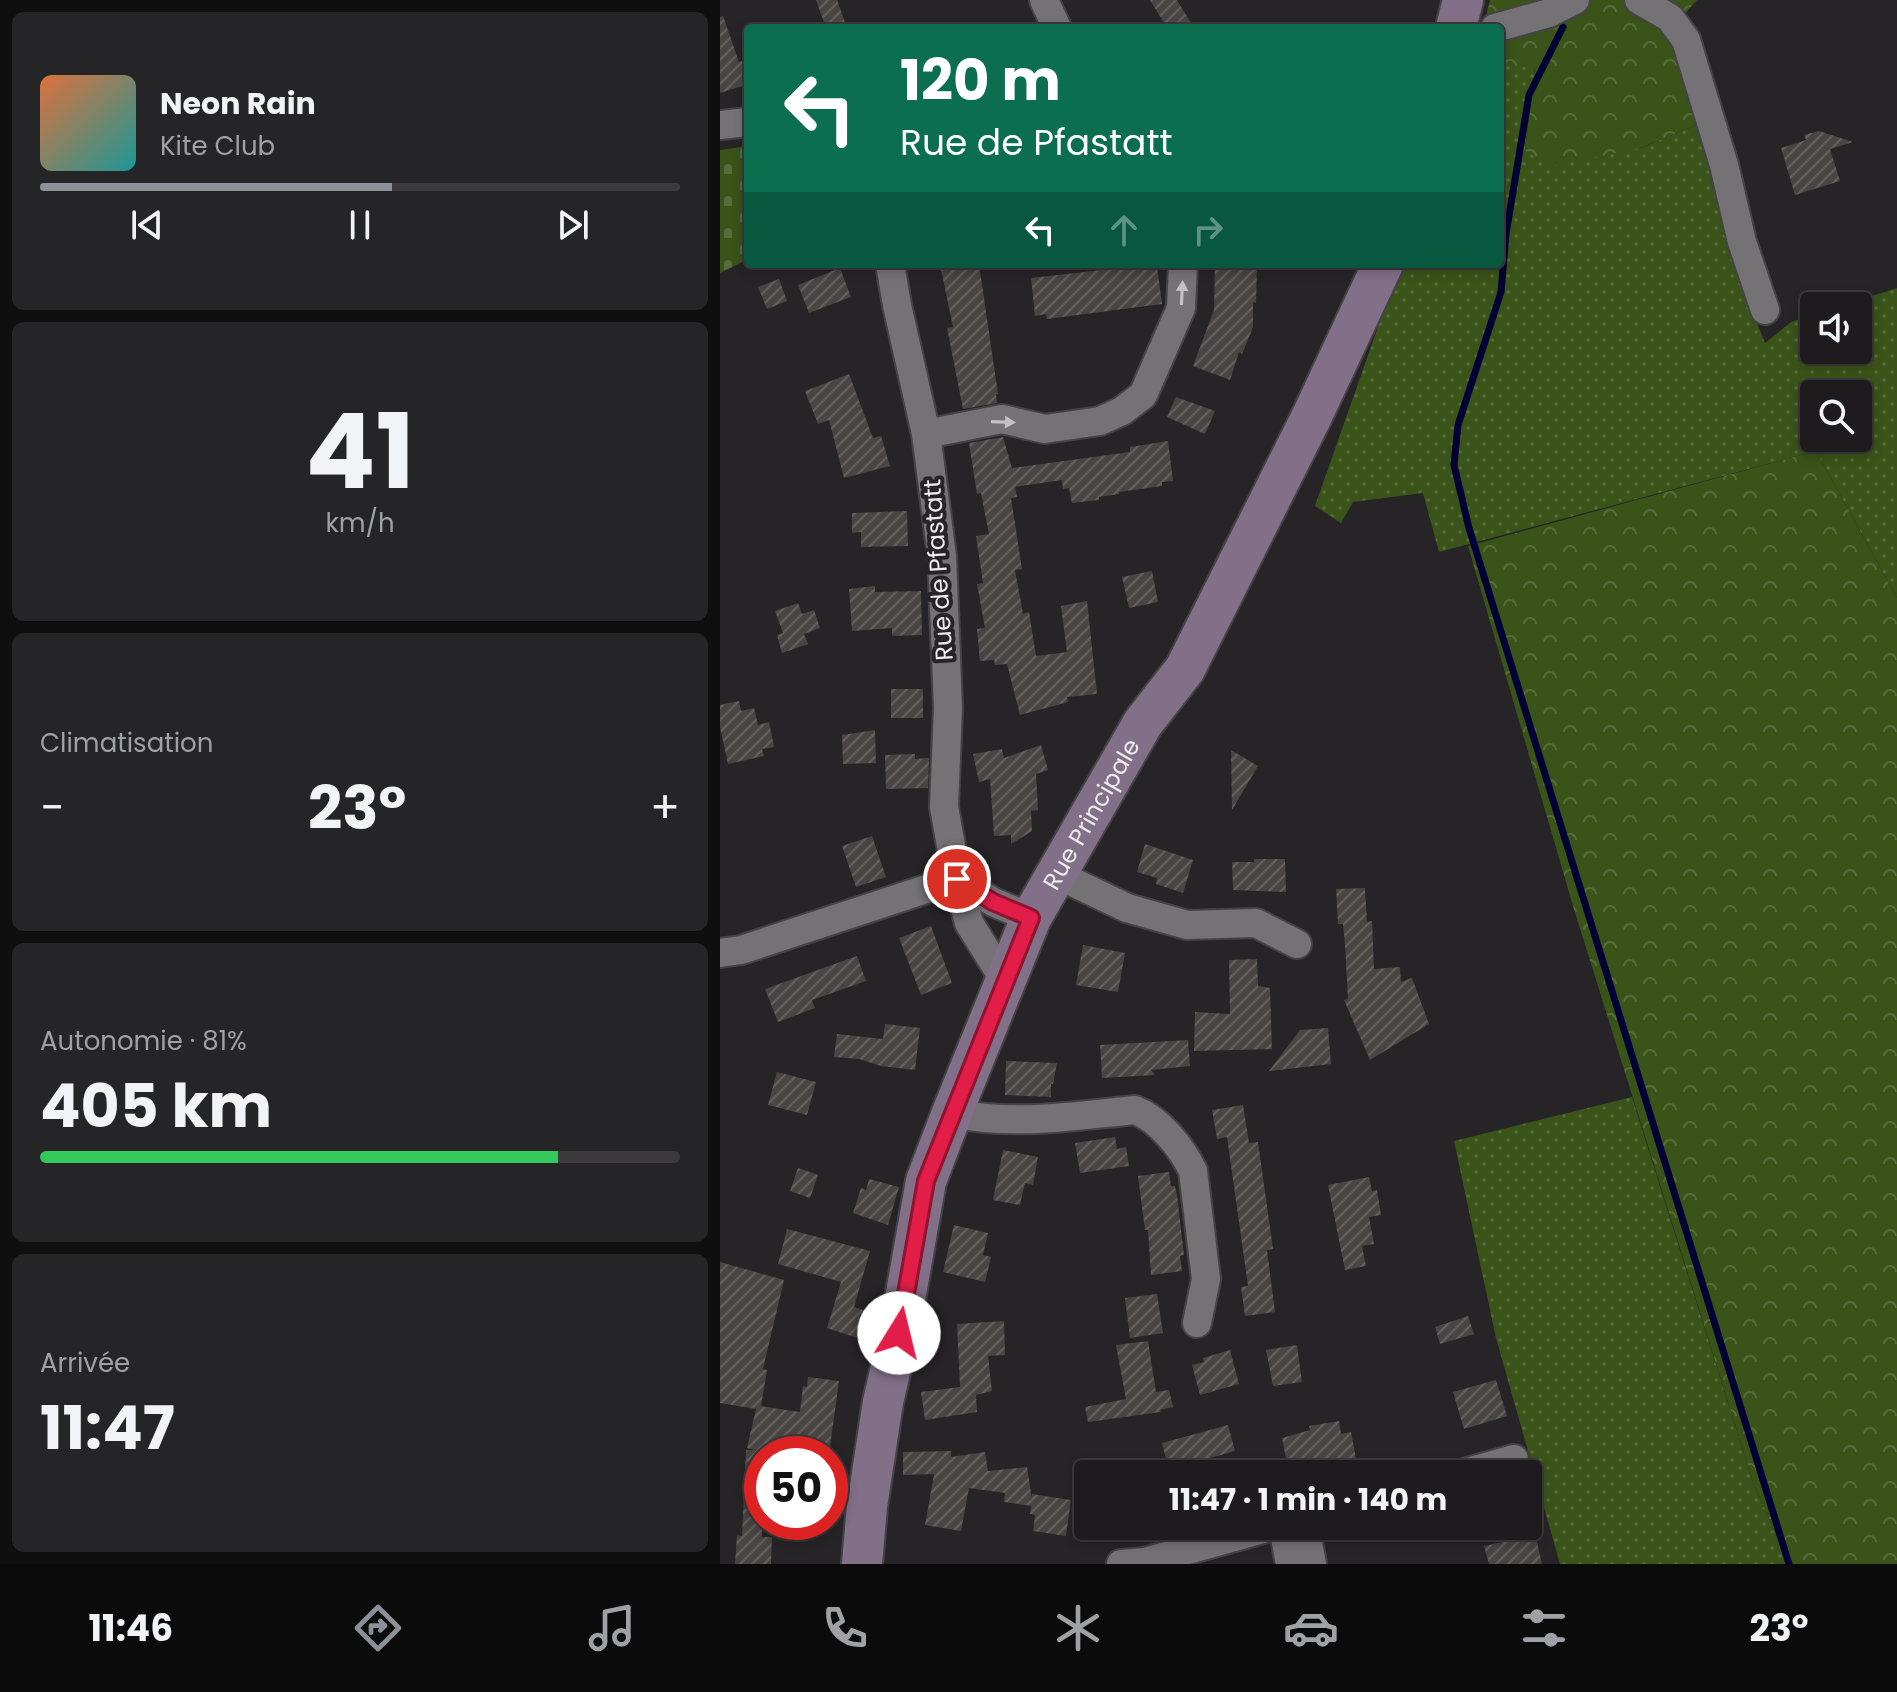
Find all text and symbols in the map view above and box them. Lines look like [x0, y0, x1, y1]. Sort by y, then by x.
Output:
text: 120 m [900, 41, 1061, 120]
icon: left [768, 56, 872, 160]
text: Neon Rain [160, 82, 316, 125]
text: Rue de Pfastatt [900, 117, 1173, 168]
text: Kite Club [160, 128, 275, 164]
icon: previous [125, 203, 169, 247]
icon: pause [338, 203, 382, 247]
icon: next [551, 203, 595, 247]
icon: left [1018, 208, 1062, 252]
icon: ahead [1102, 208, 1146, 252]
icon: right [1186, 208, 1230, 252]
one-way arrow [1176, 280, 1189, 305]
map controls [1800, 292, 1872, 452]
button: sound [1800, 292, 1872, 364]
text: 41 [305, 379, 415, 524]
button: search [1800, 380, 1872, 452]
one-way arrow [990, 416, 1016, 428]
street label: Rue de Pfastatt [915, 478, 961, 662]
text: km/h [325, 505, 395, 541]
text: Climatisation [40, 725, 213, 761]
street label: Rue Principale [1034, 732, 1147, 895]
text: 23° [308, 766, 406, 850]
text: − [40, 777, 64, 838]
text: + [650, 777, 680, 838]
pin [923, 845, 991, 913]
icon: arrive [935, 857, 979, 901]
text: Autonomie · 81% [40, 1023, 247, 1059]
text: 405 km [40, 1064, 272, 1148]
position arrow [857, 1291, 941, 1375]
text: Arrivée [40, 1345, 130, 1381]
text: 11:47 [40, 1386, 175, 1470]
speed limit sign: 50 [744, 1436, 848, 1540]
text: 11:47 · 1 min · 140 m [1169, 1478, 1447, 1521]
icon: directions [350, 1600, 406, 1656]
icon: music [584, 1600, 640, 1656]
icon: phone [817, 1600, 873, 1656]
icon: climate [1050, 1600, 1106, 1656]
icon: car [1283, 1600, 1339, 1656]
icon: filters [1516, 1600, 1572, 1656]
text: 11:46 [89, 1603, 173, 1654]
text: 23° [1749, 1603, 1808, 1654]

